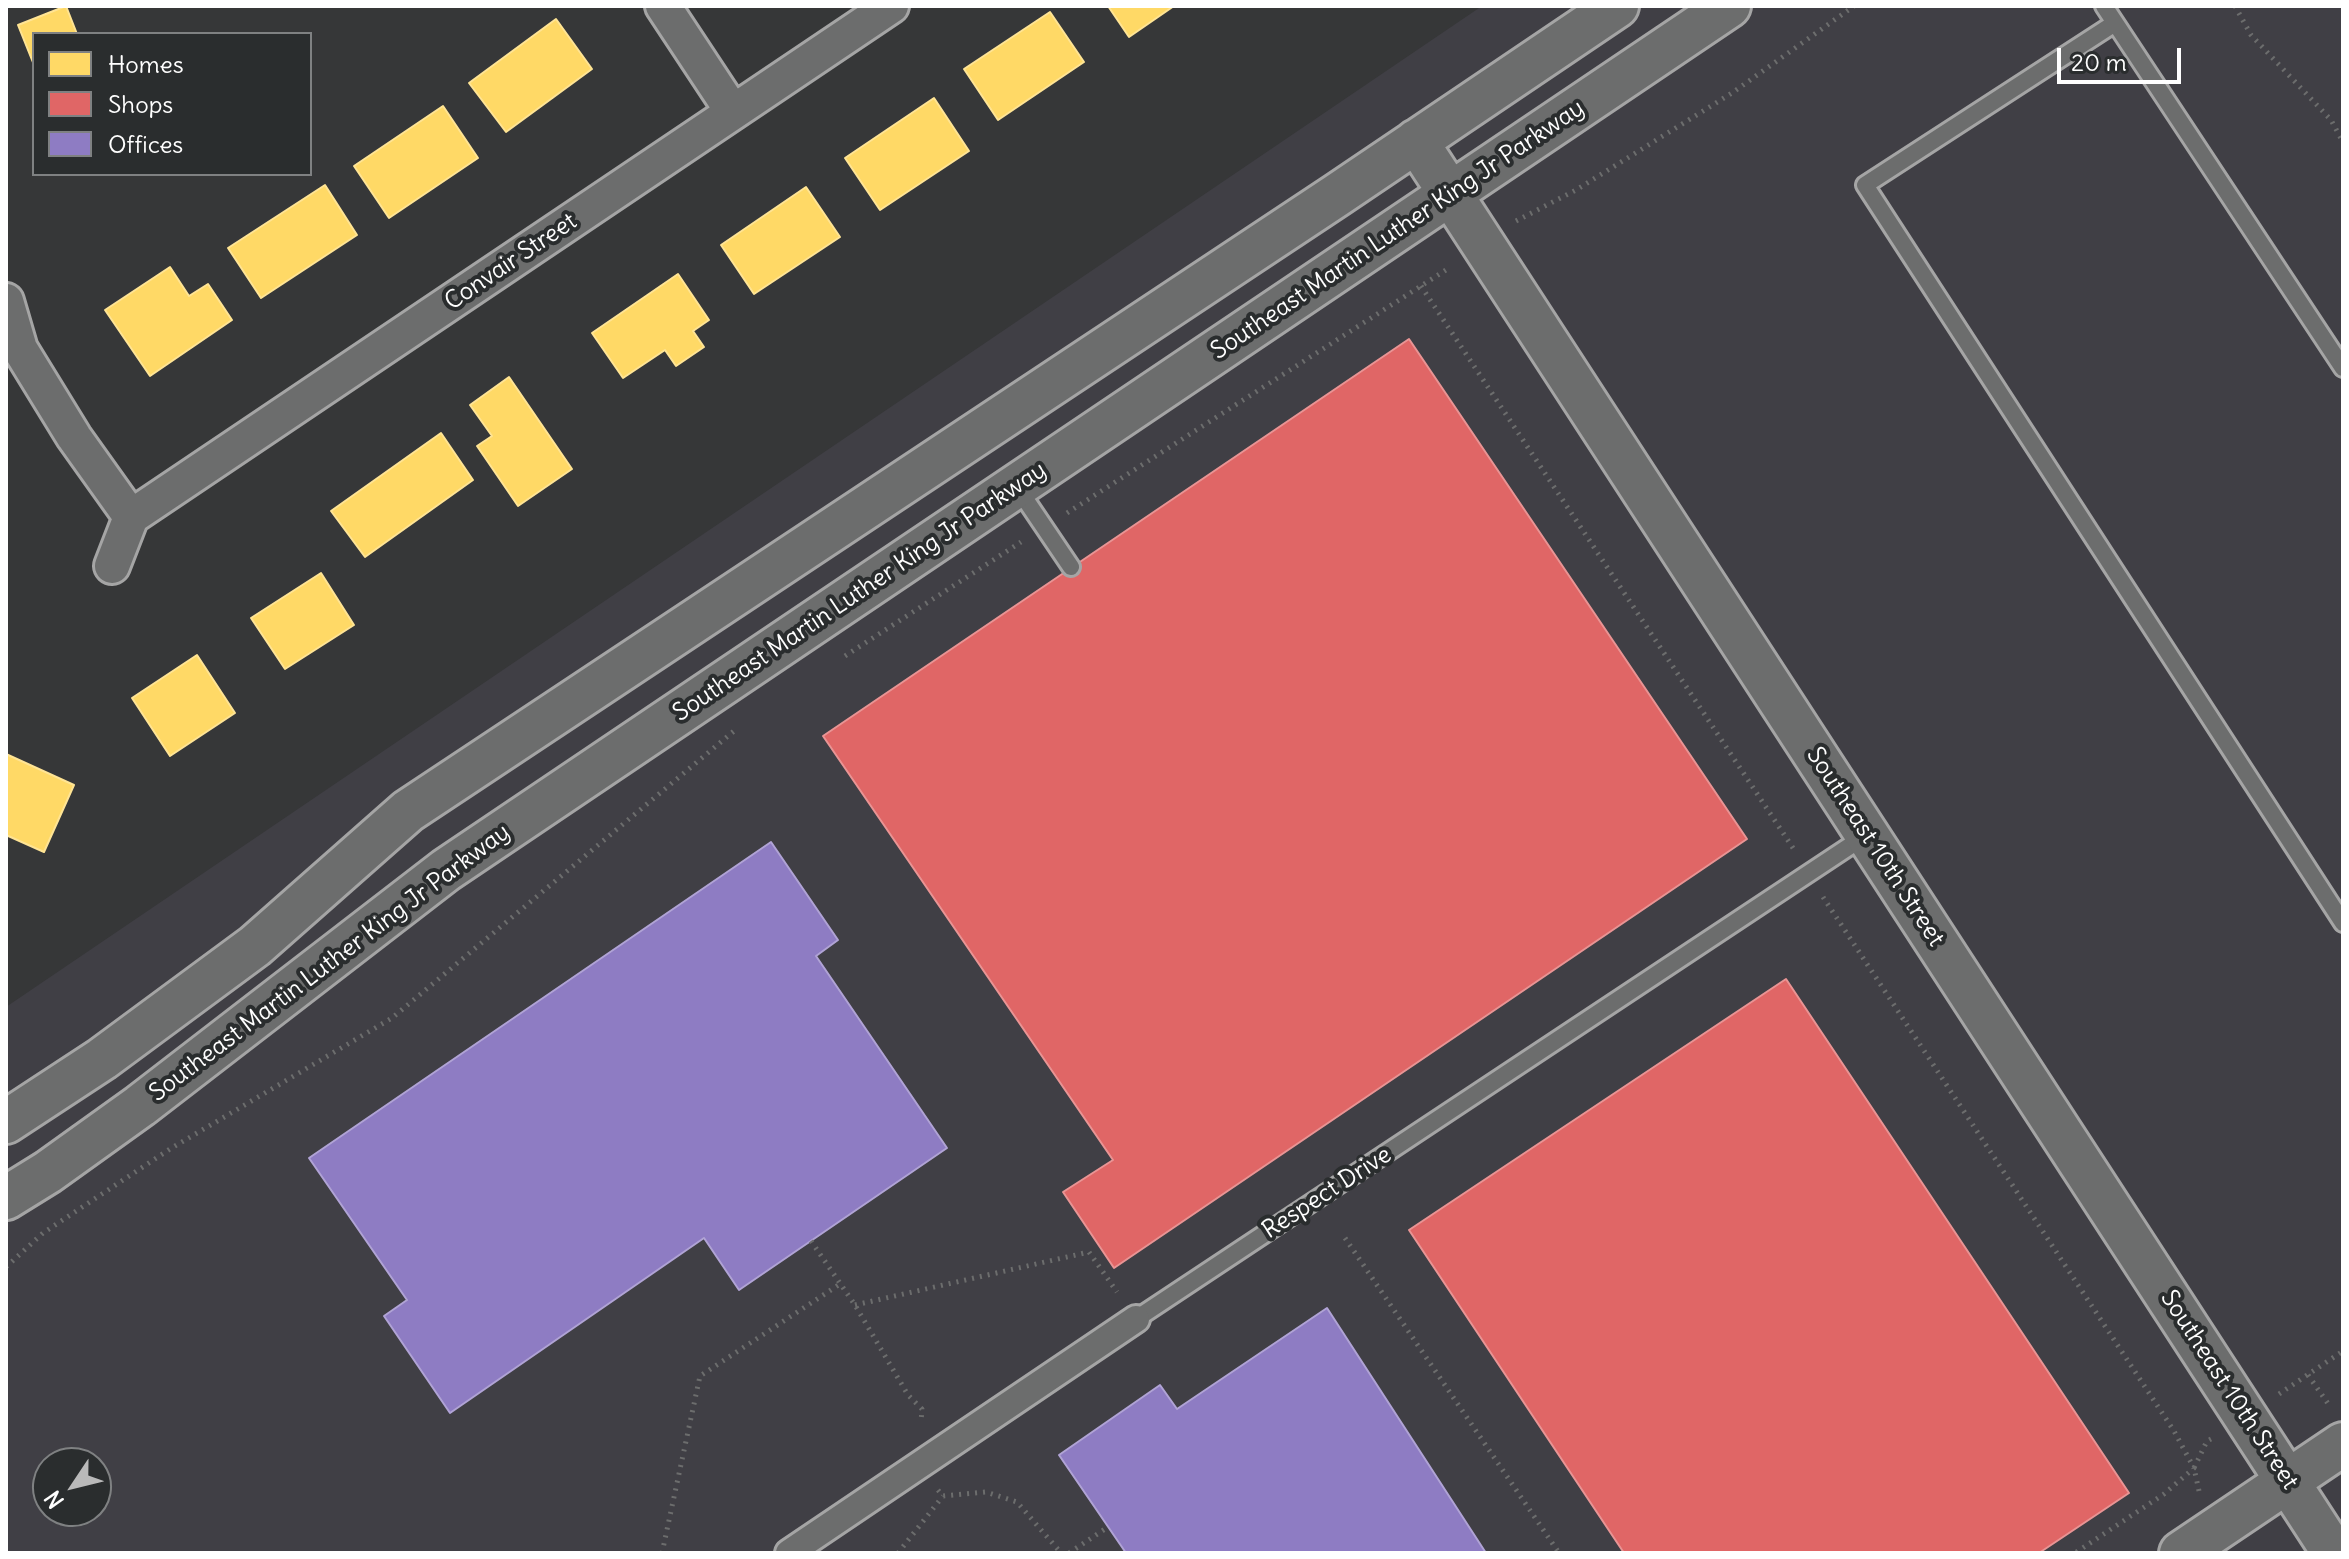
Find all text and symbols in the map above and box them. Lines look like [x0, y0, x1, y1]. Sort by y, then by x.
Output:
legend [32, 32, 312, 176]
scale bar [2061, 32, 2185, 82]
text: 20 m [2071, 47, 2127, 77]
text: Homes [108, 49, 184, 79]
text: Shops [108, 89, 173, 119]
street label: Southeast Martin Luther King Jr Parkway [1206, 94, 1590, 366]
text: Offices [108, 129, 183, 159]
street label: Convair Street [440, 207, 582, 317]
street label: Southeast Martin Luther King Jr Parkway [668, 456, 1052, 728]
street label: Southeast 10th Street [1800, 742, 1950, 952]
street label: Southeast Martin Luther King Jr Parkway [144, 818, 516, 1108]
street label: Respect Drive [1257, 1141, 1397, 1245]
street label: Southeast 10th Street [2154, 1285, 2304, 1495]
north arrow [32, 1447, 112, 1527]
text: N [38, 1485, 70, 1514]

